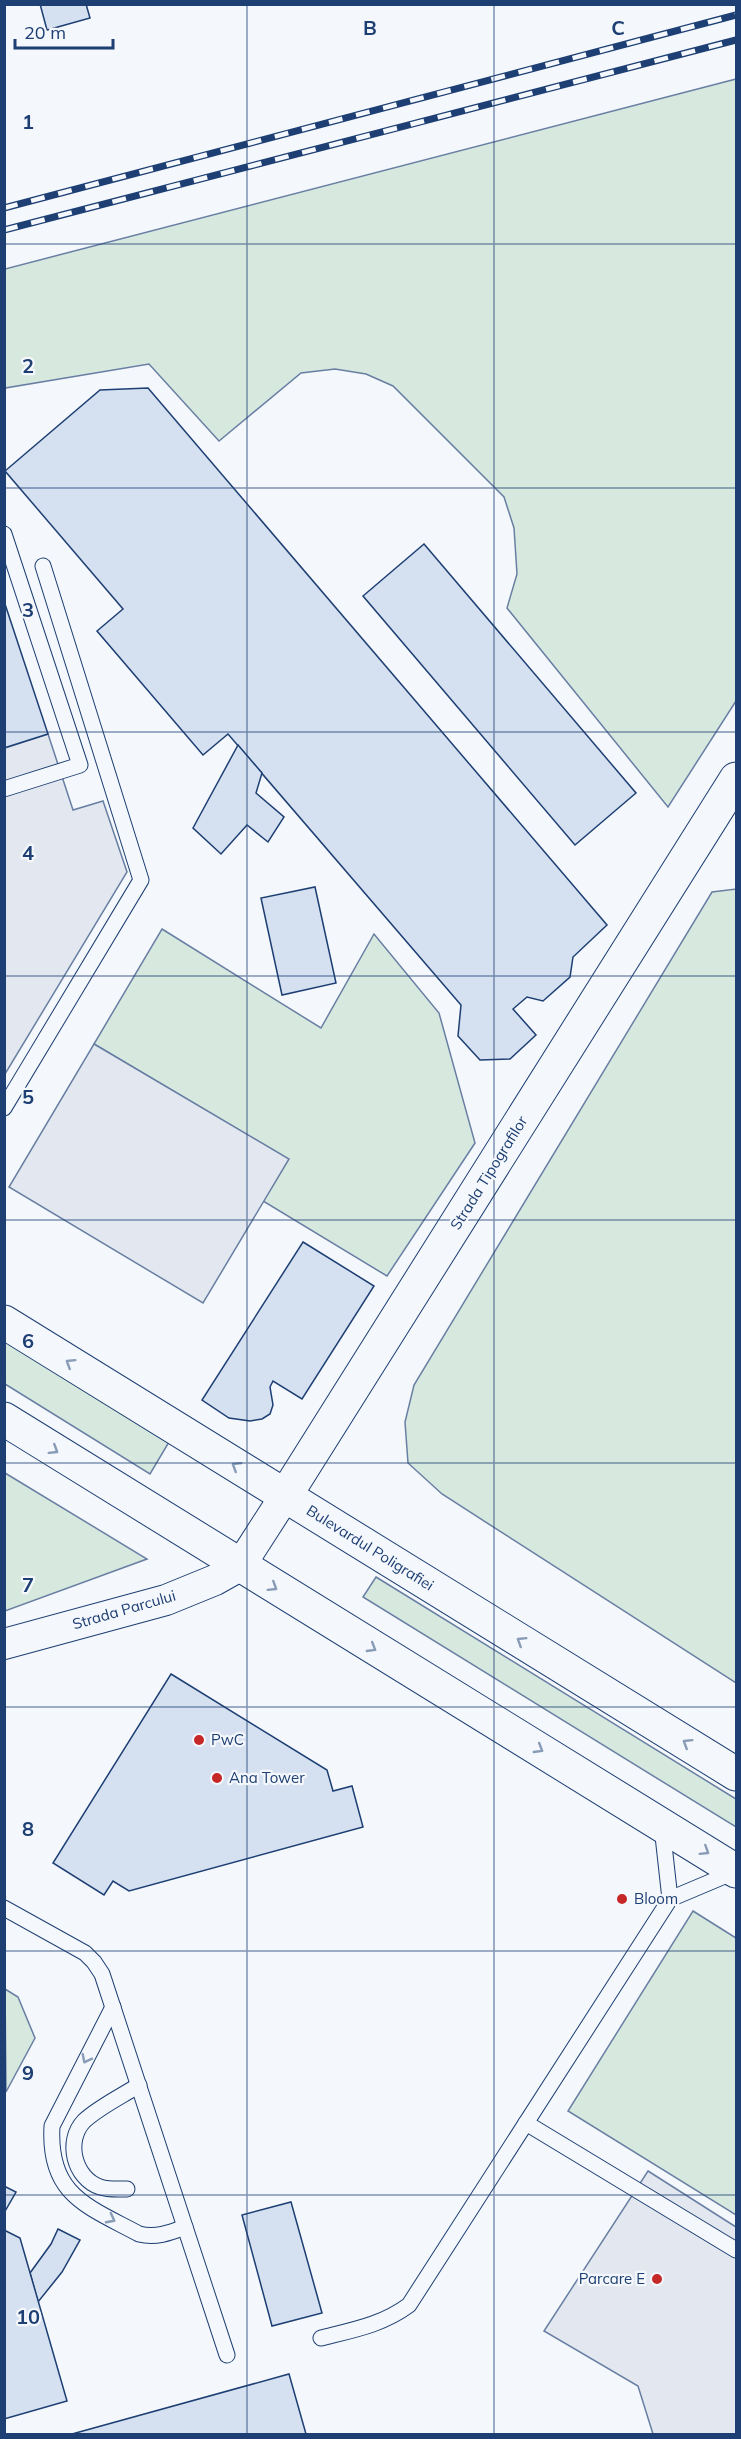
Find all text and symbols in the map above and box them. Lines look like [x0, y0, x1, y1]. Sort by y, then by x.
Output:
scale bar [15, 12, 112, 50]
text: B [363, 15, 377, 40]
text: C [611, 15, 625, 40]
text: 20 m [24, 21, 66, 44]
text: 1 [22, 109, 34, 134]
text: 2 [22, 353, 34, 378]
text: 3 [22, 597, 34, 622]
text: 4 [22, 840, 34, 865]
text: 5 [22, 1084, 34, 1109]
street label: Strada Tipografilor [446, 1112, 532, 1233]
text: 6 [22, 1328, 34, 1353]
one-way arrow [66, 1358, 76, 1370]
one-way arrow [48, 1443, 58, 1455]
one-way arrow [232, 1461, 242, 1473]
street label: Bulevardul Poligrafiei [303, 1501, 437, 1594]
text: 7 [22, 1572, 34, 1597]
one-way arrow [267, 1579, 277, 1591]
street label: Strada Parcului [70, 1586, 178, 1633]
one-way arrow [517, 1636, 527, 1648]
one-way arrow [366, 1640, 376, 1652]
place label: PwC [211, 1730, 244, 1749]
marker: PwC [192, 1733, 206, 1747]
one-way arrow [683, 1739, 693, 1751]
one-way arrow [533, 1742, 543, 1754]
place label: Ana Tower [229, 1768, 305, 1787]
marker: Ana Tower [210, 1771, 224, 1785]
text: 8 [22, 1816, 34, 1841]
one-way arrow [699, 1843, 709, 1855]
place label: Bloom [634, 1889, 678, 1908]
marker: Bloom [615, 1892, 629, 1906]
one-way arrow [82, 2053, 94, 2064]
text: 9 [22, 2060, 34, 2085]
one-way arrow [105, 2212, 115, 2223]
place label: Parcare E [579, 2269, 645, 2288]
marker: Parcare E [650, 2272, 664, 2286]
text: 10 [16, 2304, 40, 2329]

